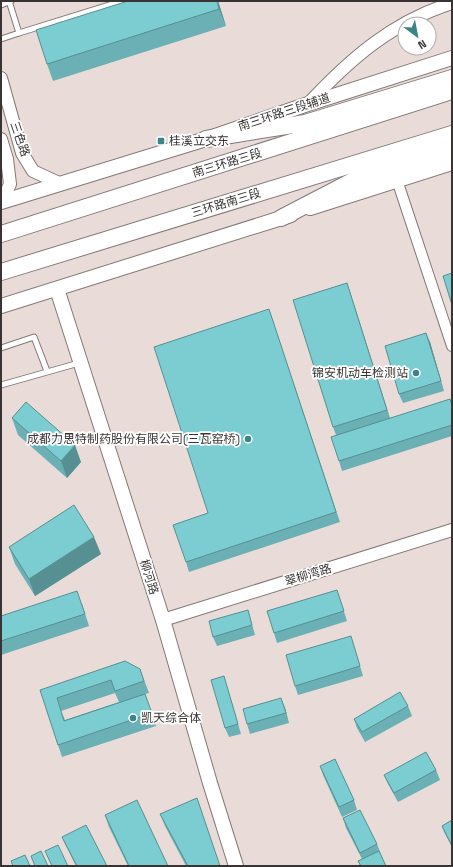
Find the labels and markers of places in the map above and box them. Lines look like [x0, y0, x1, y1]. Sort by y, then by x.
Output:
place label: 桂溪立交东 [169, 133, 229, 149]
marker: 桂溪立交东 [156, 136, 166, 146]
place label: 锦安机动车检测站 [312, 365, 408, 381]
marker: 锦安机动车检测站 [411, 368, 421, 378]
place label: 成都力思特制药股份有限公司(三瓦窑桥) [27, 431, 240, 447]
marker: 成都力思特制药股份有限公司(三瓦窑桥) [243, 434, 253, 444]
place label: 凯天综合体 [141, 710, 201, 726]
marker: 凯天综合体 [128, 713, 138, 723]

